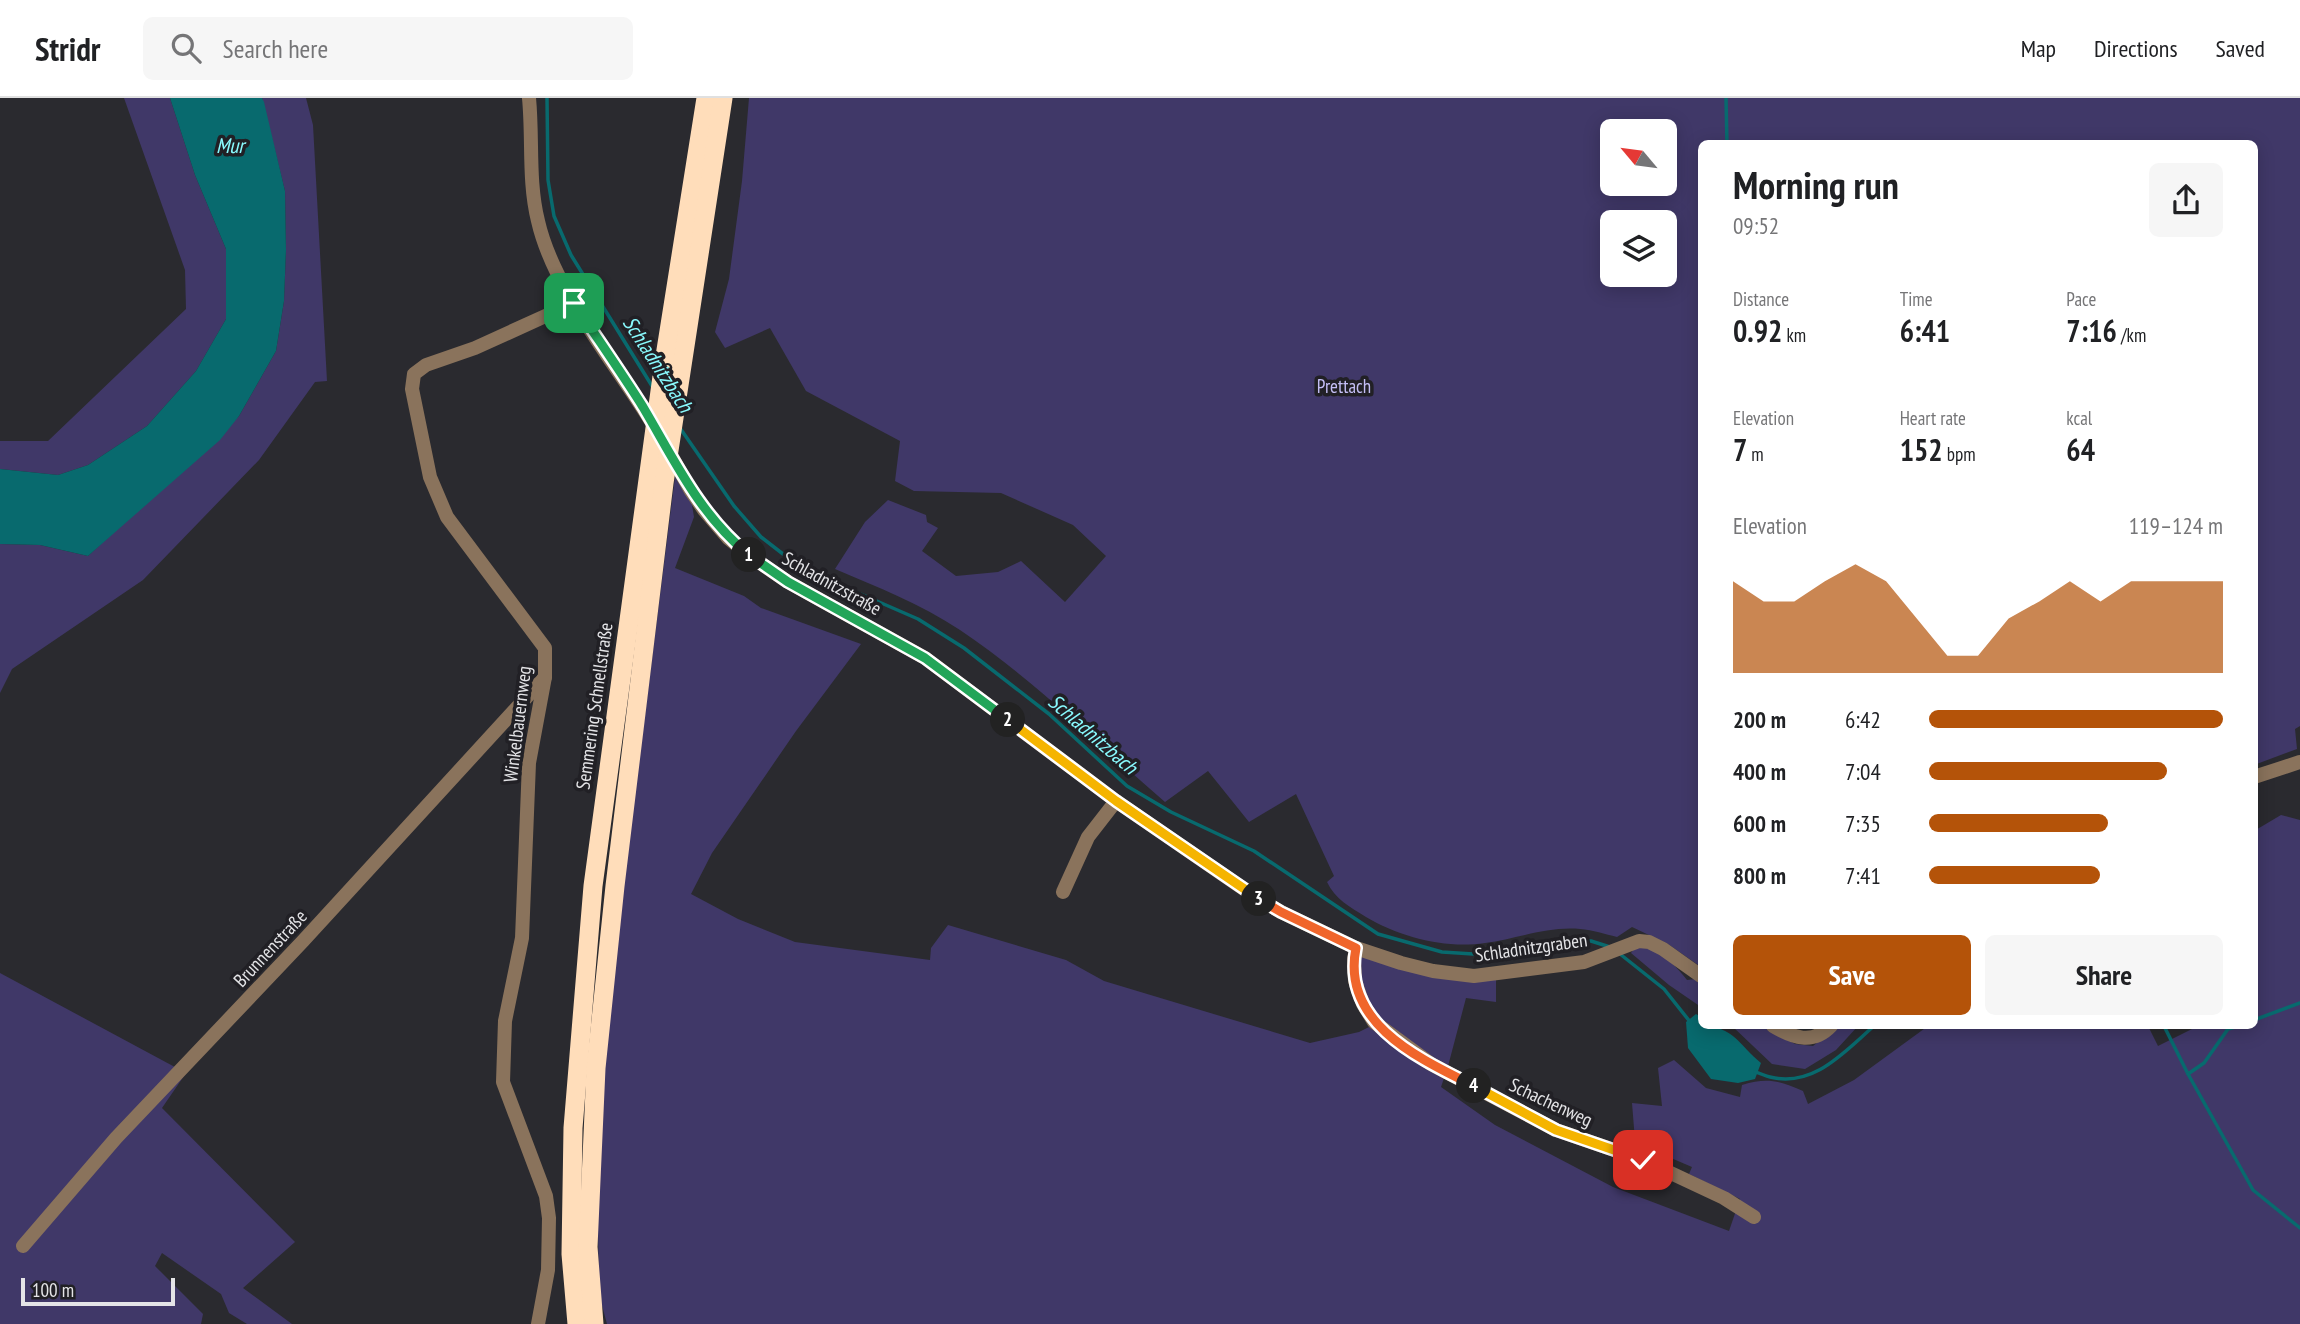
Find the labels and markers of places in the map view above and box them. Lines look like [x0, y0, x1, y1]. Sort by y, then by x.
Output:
pin [544, 273, 604, 333]
pin: 1 [732, 538, 766, 573]
pin: 2 [990, 702, 1026, 738]
pin: 3 [1242, 882, 1276, 916]
pin: 4 [1456, 1068, 1492, 1104]
pin [1613, 1130, 1673, 1190]

